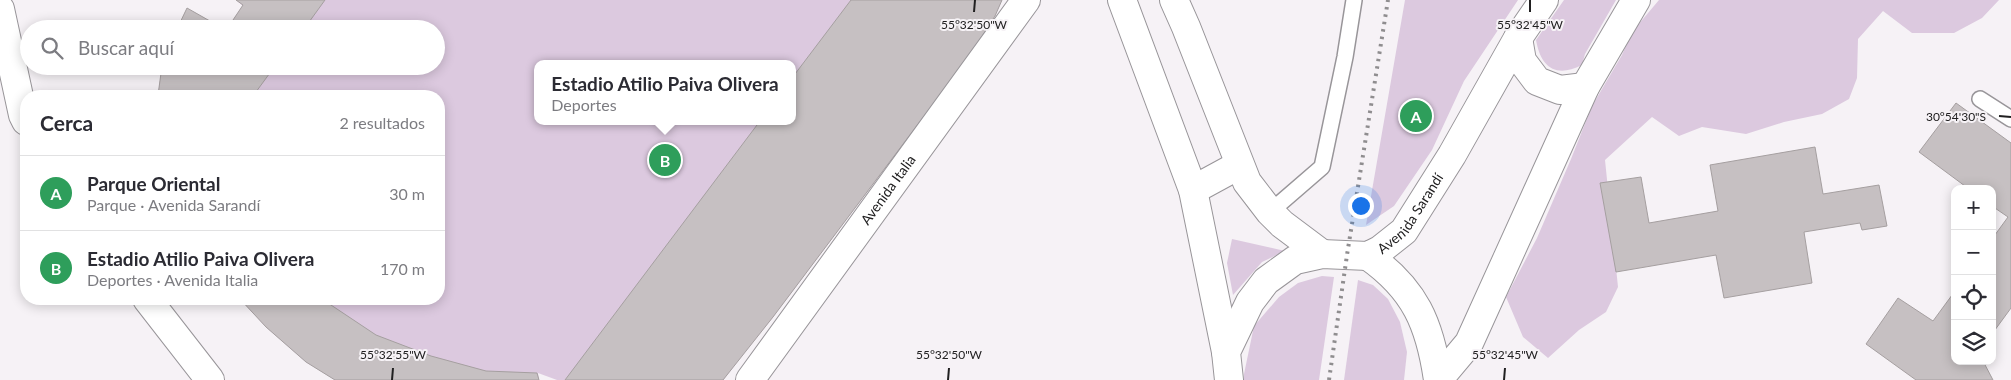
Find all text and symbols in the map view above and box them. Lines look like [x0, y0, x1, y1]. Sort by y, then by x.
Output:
text: 55°32'50"W [941, 17, 1008, 32]
text: 55°32'45"W [1497, 17, 1564, 32]
search box [20, 20, 445, 75]
icon: search [38, 34, 66, 62]
text: Buscar aquí [78, 36, 174, 59]
popup [534, 60, 796, 125]
text: Estadio Atilio Paiva Olivera [551, 72, 779, 95]
text: Deportes [551, 95, 617, 114]
pin: A [1400, 97, 1432, 135]
text: 30°54'30"S [1926, 109, 1986, 124]
text: Cerca [40, 110, 93, 135]
text: 2 resultados [339, 113, 425, 132]
pin: B [649, 141, 681, 179]
street label: Avenida Italia [857, 151, 919, 228]
street label: Avenida Sarandí [1374, 169, 1447, 257]
text: Parque Oriental [87, 172, 220, 195]
text: A [50, 184, 62, 203]
text: 30 m [389, 184, 425, 203]
map controls [1951, 185, 1996, 365]
button: + [1951, 185, 1996, 230]
your location [1348, 193, 1374, 219]
text: Parque · Avenida Sarandí [87, 195, 260, 214]
button: − [1951, 230, 1996, 275]
text: Estadio Atilio Paiva Olivera [87, 247, 315, 270]
text: B [51, 259, 61, 278]
text: 170 m [380, 259, 425, 278]
text: Deportes · Avenida Italia [87, 270, 258, 289]
button: locate [1951, 275, 1996, 320]
button: layers [1951, 320, 1996, 365]
text: 55°32'55"W [360, 347, 427, 362]
text: 55°32'50"W [916, 347, 983, 362]
text: 55°32'45"W [1472, 347, 1539, 362]

